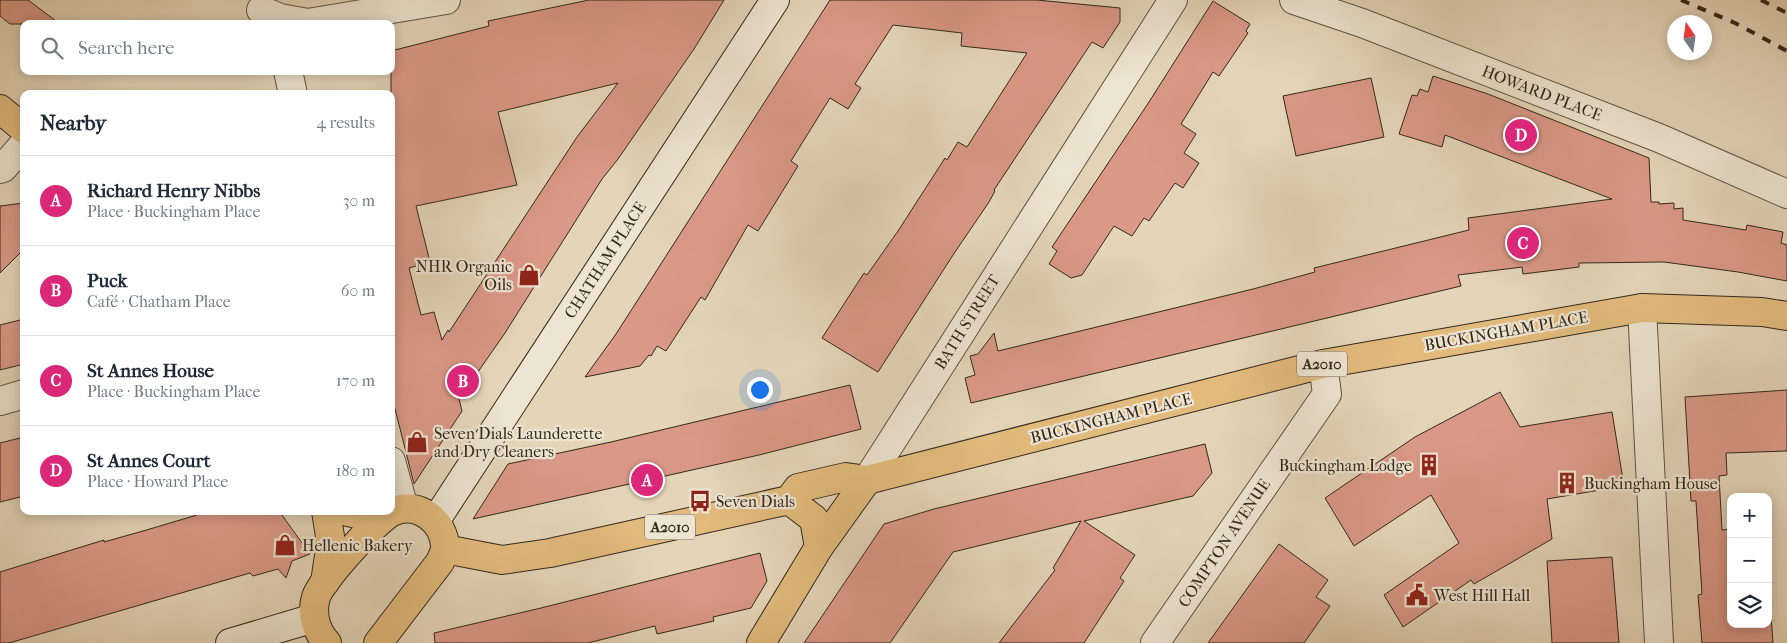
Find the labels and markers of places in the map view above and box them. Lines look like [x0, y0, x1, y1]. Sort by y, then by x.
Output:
pin: D [1505, 116, 1537, 154]
pin: C [1507, 224, 1539, 262]
place label: NHR Organic Oils [416, 257, 512, 294]
shop icon: NHR Organic Oils [516, 262, 542, 288]
pin: B [447, 362, 479, 400]
place label: Seven Dials Launderette and Dry Cleaners [434, 424, 602, 461]
shop icon: Seven Dials Launderette and Dry Cleaners [404, 429, 430, 455]
building icon: Buckingham Lodge [1416, 452, 1442, 478]
place label: Buckingham Lodge [1279, 456, 1412, 475]
pin: A [631, 461, 663, 499]
building icon: Buckingham House [1554, 470, 1580, 496]
place label: Buckingham House [1584, 474, 1718, 493]
bus stop icon: Seven Dials [687, 488, 713, 514]
place label: Seven Dials [716, 492, 795, 511]
shop icon: Hellenic Bakery [272, 532, 298, 558]
place label: Hellenic Bakery [302, 536, 413, 555]
public building icon: West Hill Hall [1404, 582, 1430, 608]
place label: West Hill Hall [1433, 586, 1531, 605]

